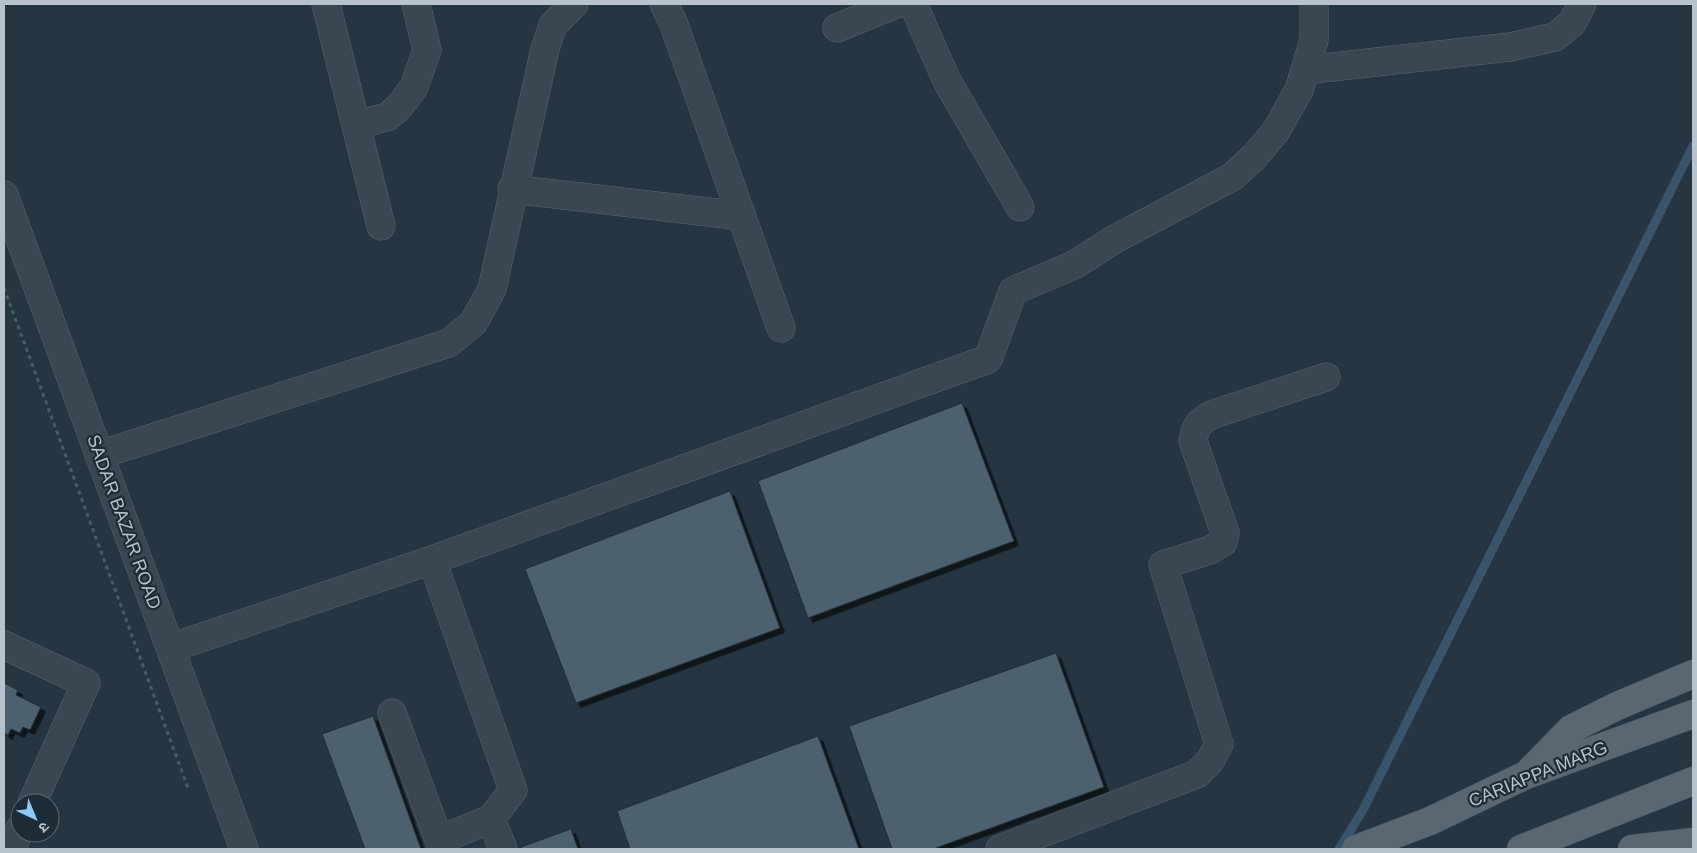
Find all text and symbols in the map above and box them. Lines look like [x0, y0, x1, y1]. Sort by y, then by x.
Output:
street label: SADAR BAZAR ROAD [83, 432, 165, 612]
street label: CARIAPPA MARG [1466, 737, 1610, 811]
north arrow [10, 793, 60, 843]
text: उ [35, 819, 53, 837]

